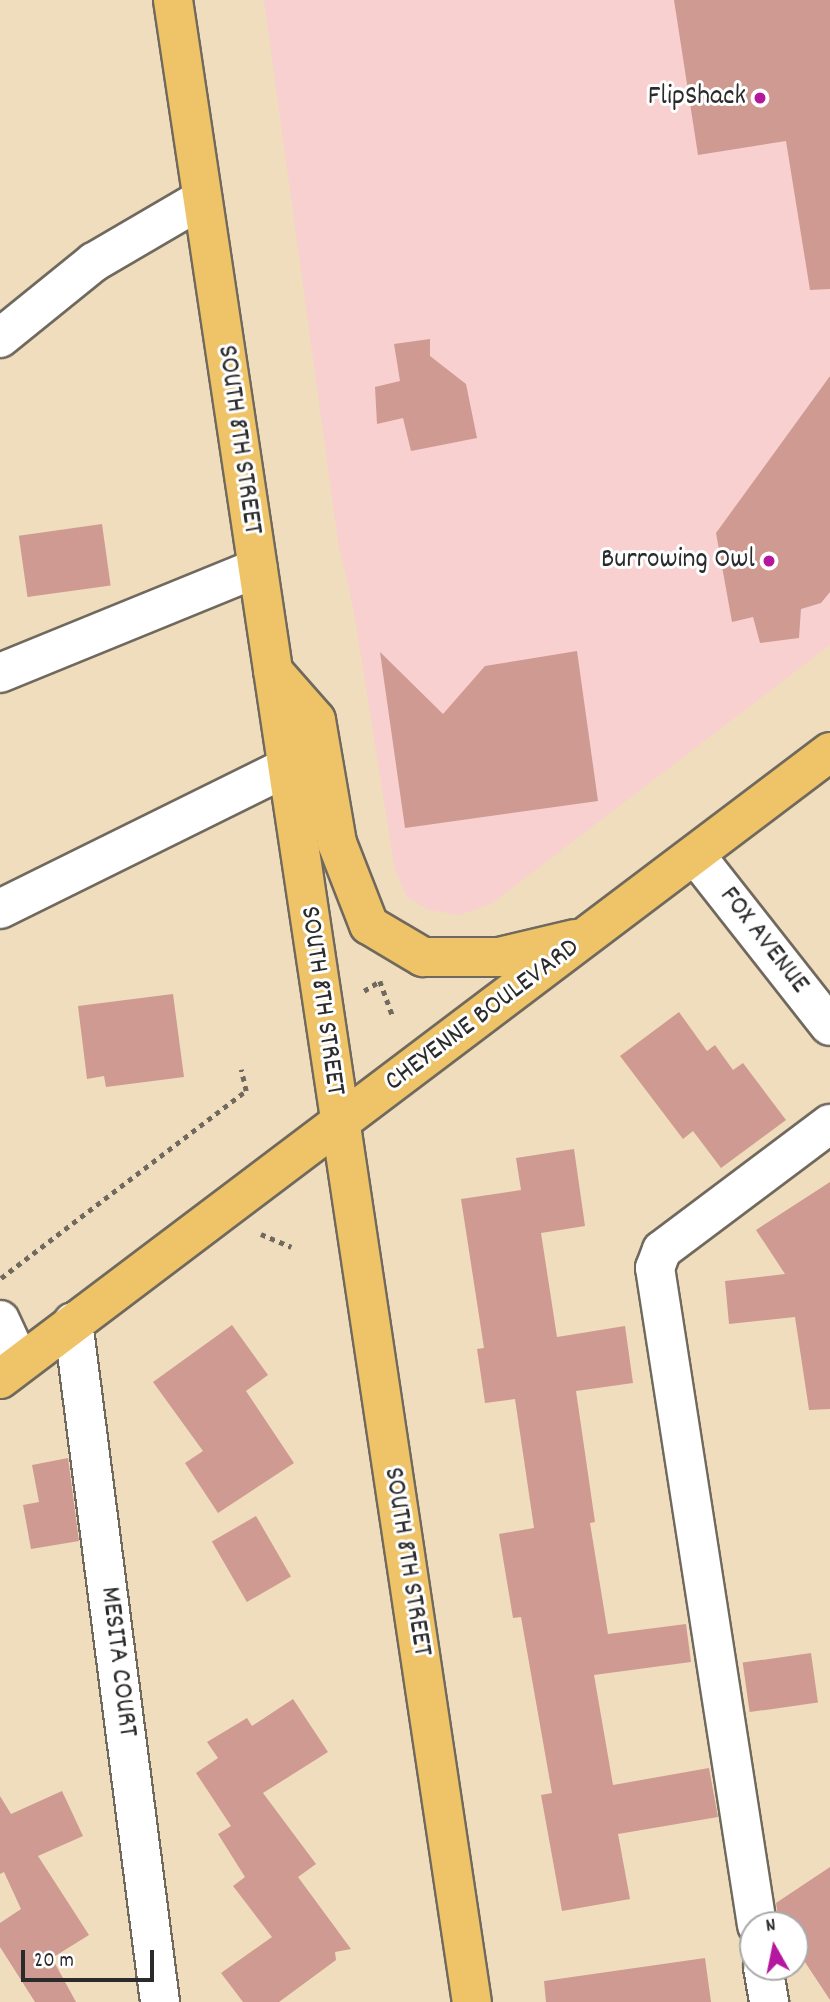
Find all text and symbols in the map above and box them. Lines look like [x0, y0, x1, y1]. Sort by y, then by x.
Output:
place label: FlipShack [648, 81, 746, 115]
marker: FlipShack [752, 90, 768, 106]
street label: SOUTH 8TH STREET [208, 343, 268, 537]
place label: Burrowing Owl [601, 544, 755, 578]
marker: Burrowing Owl [761, 553, 777, 569]
street label: FOX AVENUE [711, 881, 815, 1001]
street label: SOUTH 8TH STREET [291, 904, 351, 1098]
street label: CHEYENNE BOULEVARD [379, 932, 587, 1100]
street label: SOUTH 8TH STREET [374, 1465, 438, 1659]
street label: MESITA COURT [91, 1585, 143, 1739]
north arrow [739, 1911, 809, 1981]
text: N [764, 1913, 778, 1941]
scale bar [24, 1936, 158, 1980]
text: 20 m [34, 1947, 74, 1977]

